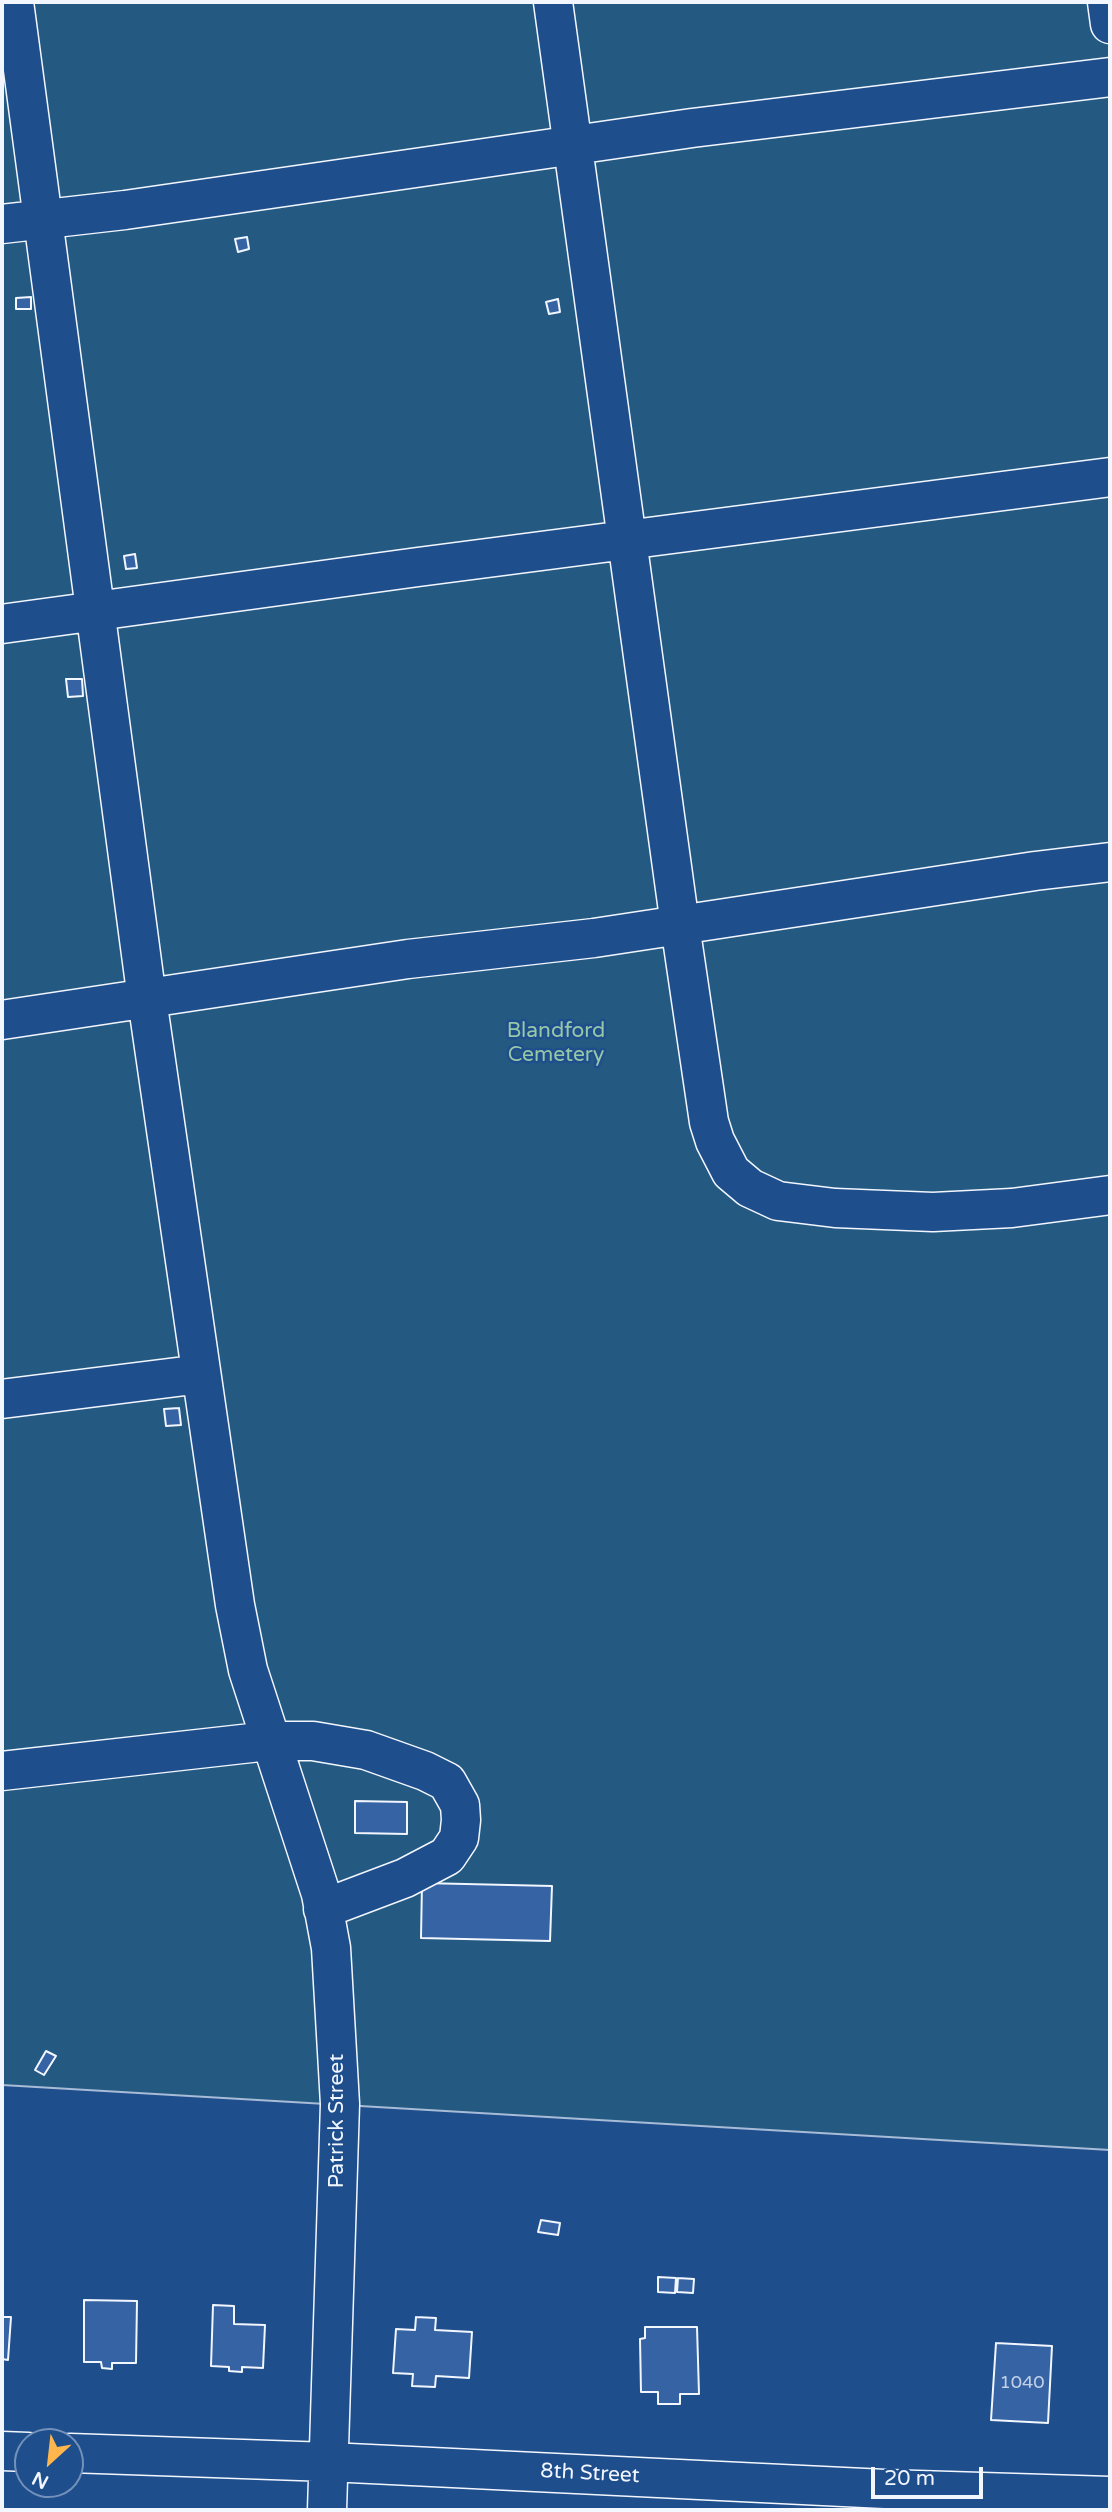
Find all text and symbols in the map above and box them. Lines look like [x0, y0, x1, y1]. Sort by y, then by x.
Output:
park label: Blandford Cemetery [507, 1018, 605, 1068]
street label: Patrick Street [324, 2054, 350, 2188]
house number: 1040 [999, 2372, 1045, 2394]
north arrow [14, 2428, 84, 2498]
scale bar [874, 2452, 986, 2496]
street label: 8th Street [540, 2459, 640, 2489]
text: 20 m [884, 2466, 935, 2491]
text: N [29, 2467, 52, 2493]

